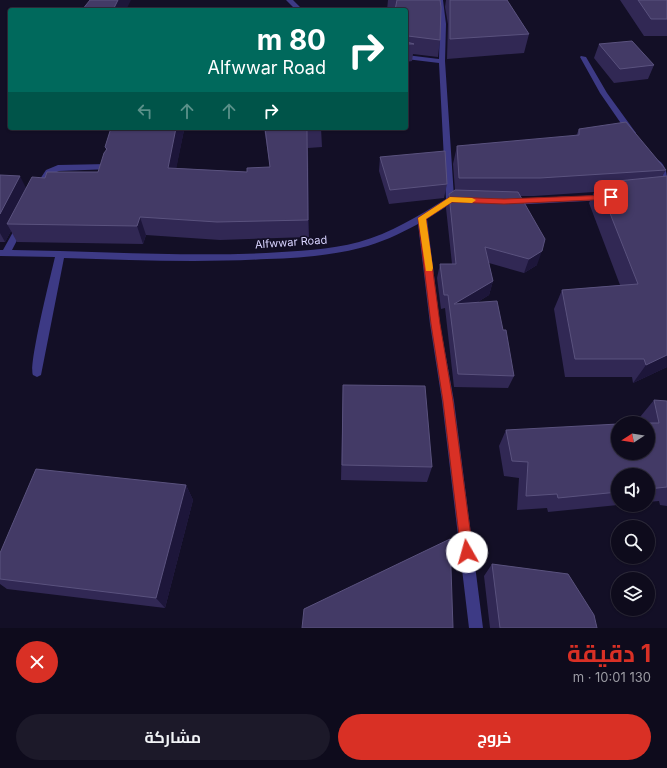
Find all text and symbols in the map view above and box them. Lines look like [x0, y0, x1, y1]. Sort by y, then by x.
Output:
text: 80 m [257, 23, 326, 57]
icon: right [340, 24, 392, 76]
text: Alfwwar Road [207, 57, 326, 78]
icon: left [134, 100, 156, 122]
icon: ahead [176, 100, 198, 122]
icon: ahead [218, 100, 240, 122]
icon: right [260, 100, 282, 122]
pin [594, 180, 628, 214]
icon: arrive [600, 186, 622, 208]
street label: Alfwwar Road [254, 232, 328, 252]
north arrow [611, 416, 655, 460]
map controls [611, 416, 655, 616]
button: sound [611, 468, 655, 512]
button: search [611, 520, 655, 564]
position arrow [446, 531, 488, 573]
button: layers [611, 572, 655, 616]
text: 1 دقيقة [567, 639, 651, 668]
button: close [16, 641, 58, 683]
text: 130 m · 10:01 [573, 669, 651, 685]
button: مشاركة [16, 714, 330, 760]
button: خروج [338, 714, 651, 760]

